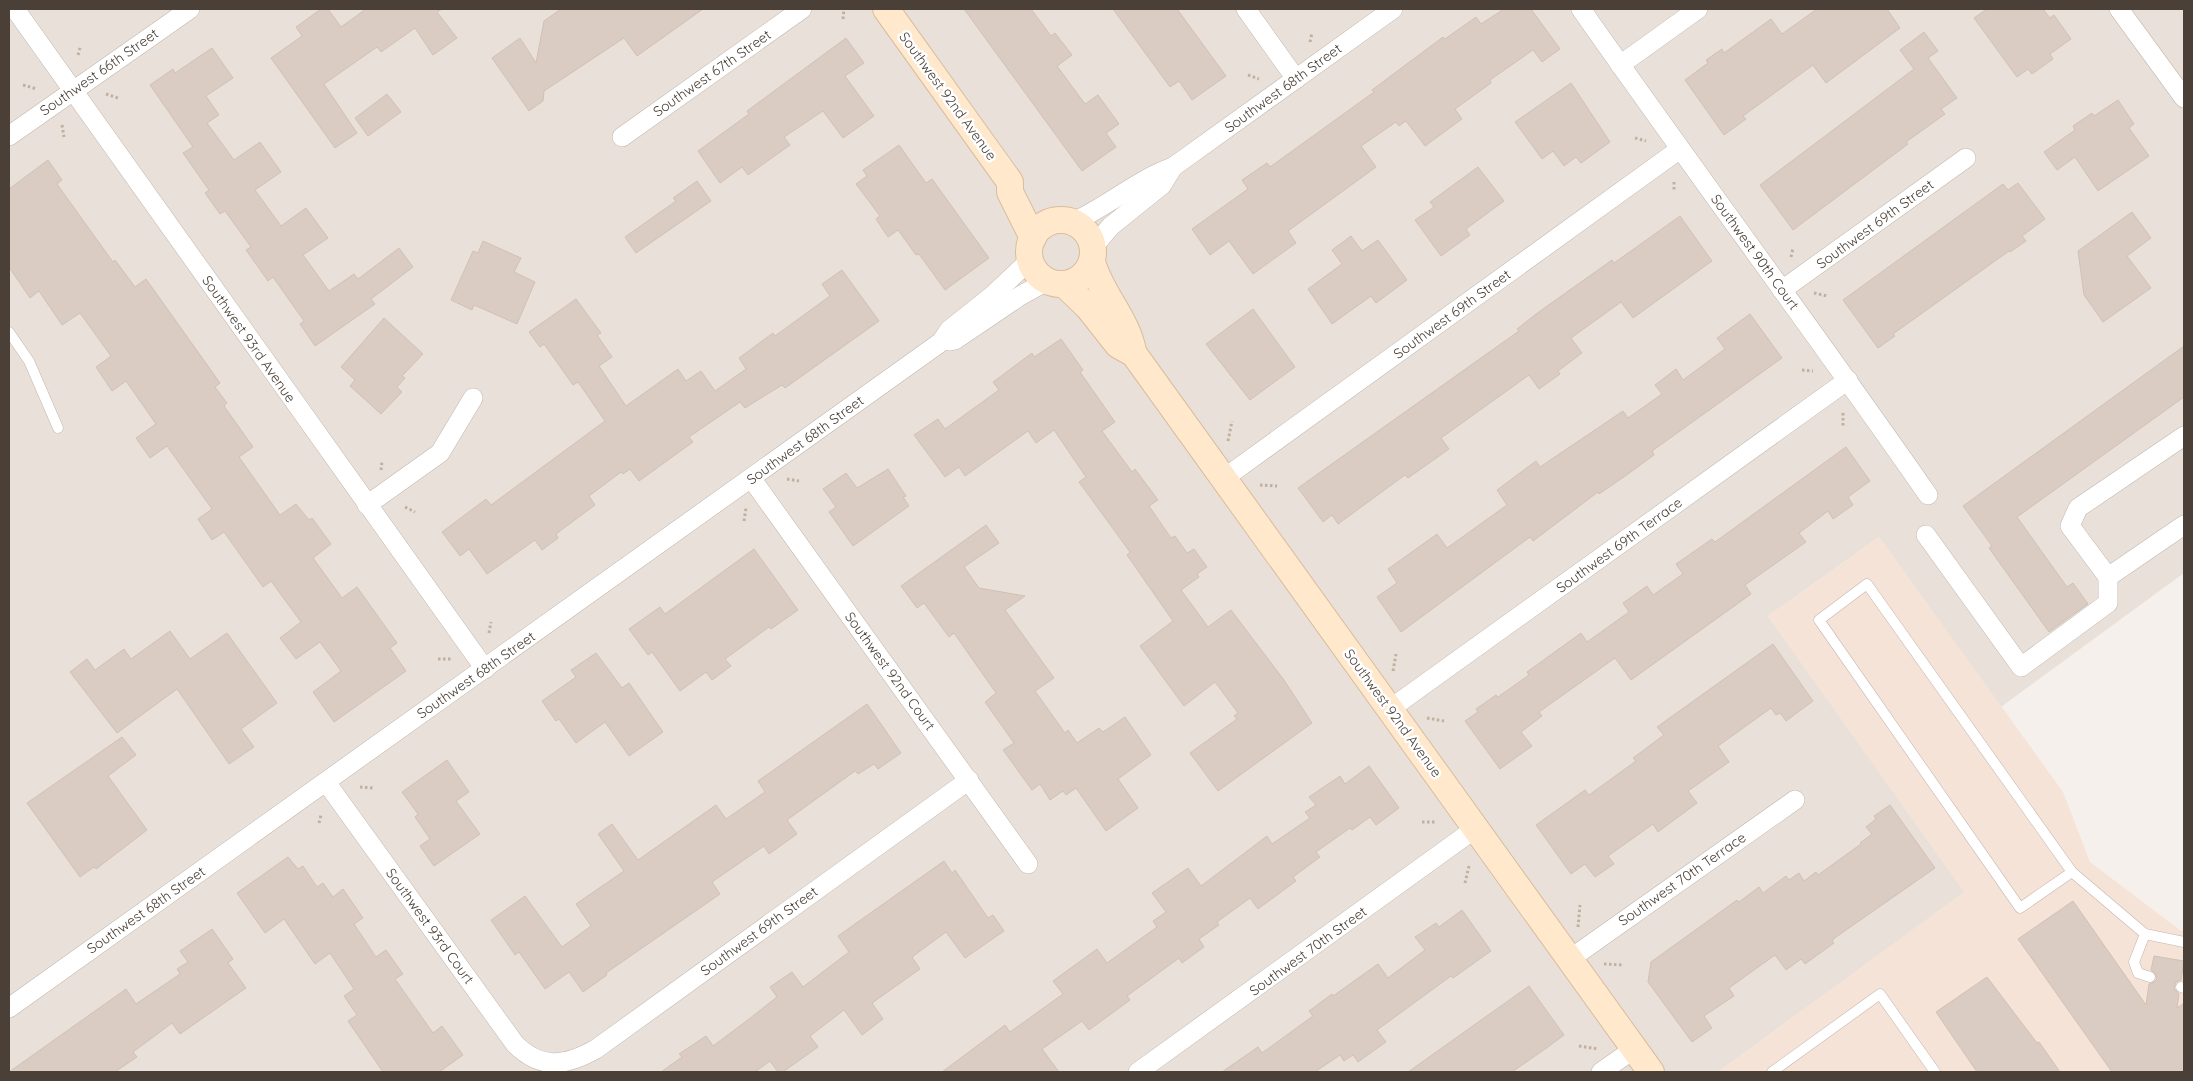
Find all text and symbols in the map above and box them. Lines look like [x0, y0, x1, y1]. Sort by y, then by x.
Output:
street label: Southwest 66th Street [36, 24, 162, 120]
street label: Southwest 67th Street [649, 25, 775, 121]
street label: Southwest 92nd Avenue [895, 28, 1001, 164]
street label: Southwest 68th Street [1221, 39, 1345, 137]
street label: Southwest 69th Street [1813, 175, 1937, 273]
street label: Southwest 90th Court [1707, 191, 1803, 314]
street label: Southwest 69th Street [1390, 265, 1514, 363]
street label: Southwest 93rd Avenue [198, 272, 300, 406]
street label: Southwest 68th Street [743, 391, 867, 489]
street label: Southwest 69th Terrace [1552, 493, 1686, 597]
street label: Southwest 92nd Court [841, 608, 939, 734]
street label: Southwest 68th Street [413, 627, 539, 723]
street label: Southwest 92nd Avenue [1340, 645, 1446, 781]
street label: Southwest 70th Terrace [1615, 828, 1749, 930]
street label: Southwest 68th Street [83, 862, 209, 958]
street label: Southwest 93rd Court [382, 865, 478, 988]
street label: Southwest 69th Street [697, 882, 821, 980]
street label: Southwest 70th Street [1246, 902, 1370, 1000]

